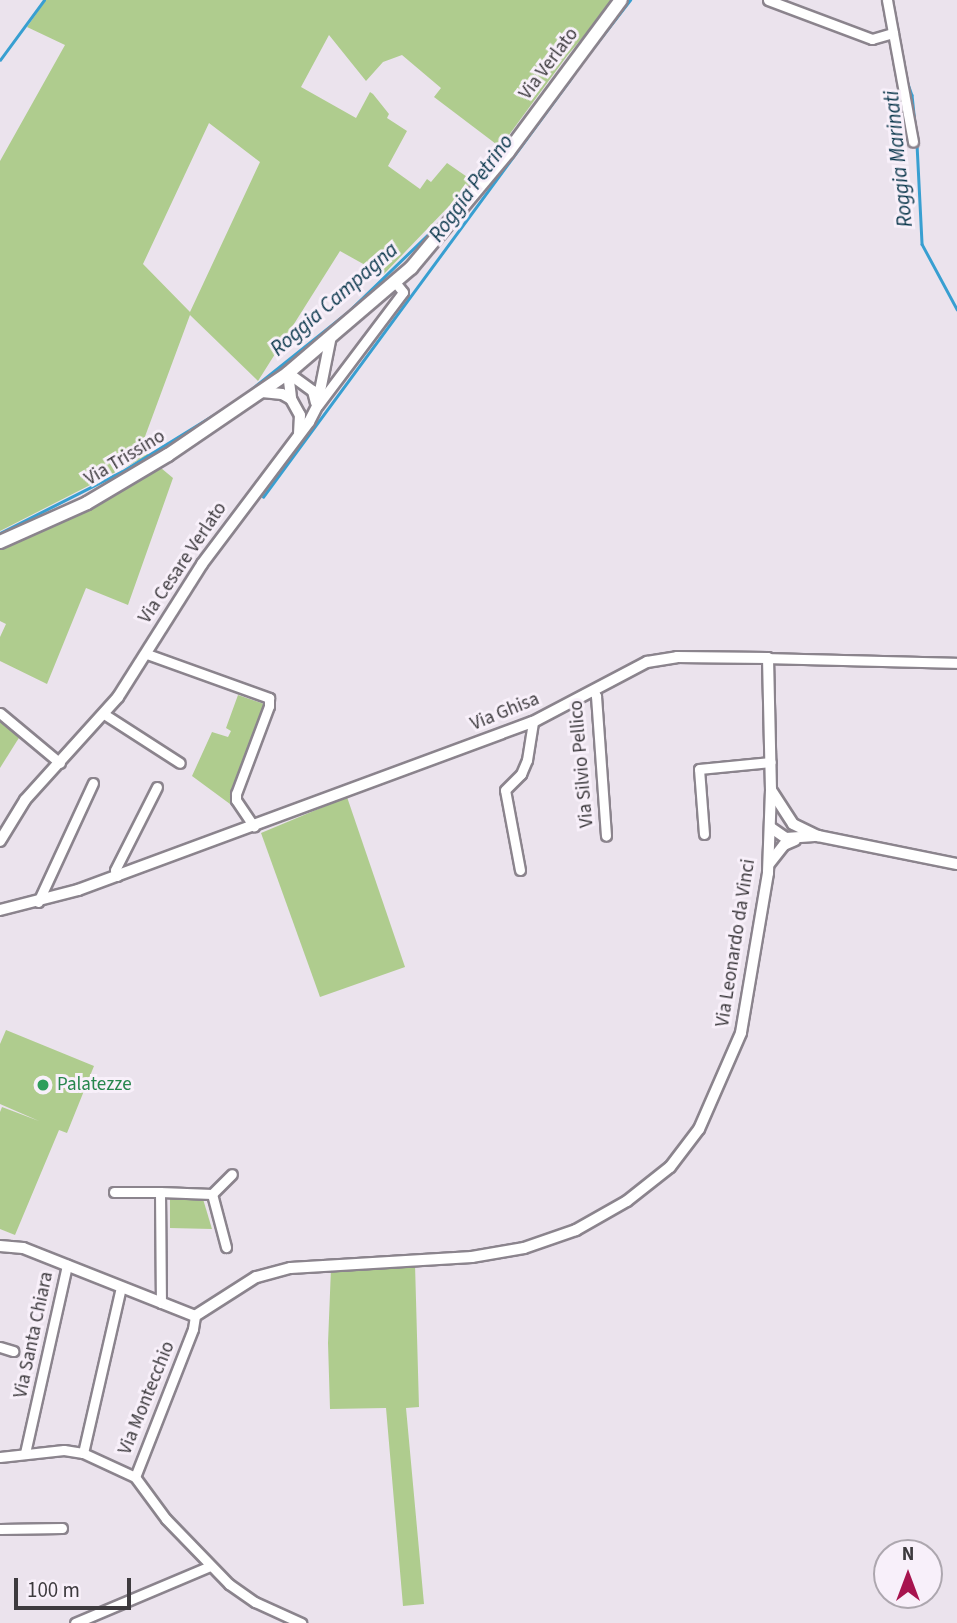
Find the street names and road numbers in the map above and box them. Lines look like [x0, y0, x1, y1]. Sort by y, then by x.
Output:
street label: Via Verlato [515, 24, 583, 104]
street label: Via Trissino [81, 425, 169, 491]
street label: Via Cesare Verlato [134, 498, 232, 628]
street label: Via Ghisa [467, 688, 543, 736]
street label: Via Silvio Pellico [565, 699, 599, 829]
street label: Via Leonardo da Vinci [711, 857, 761, 1029]
street label: Via Santa Chiara [9, 1270, 59, 1400]
street label: Via Montecchio [114, 1338, 180, 1458]

